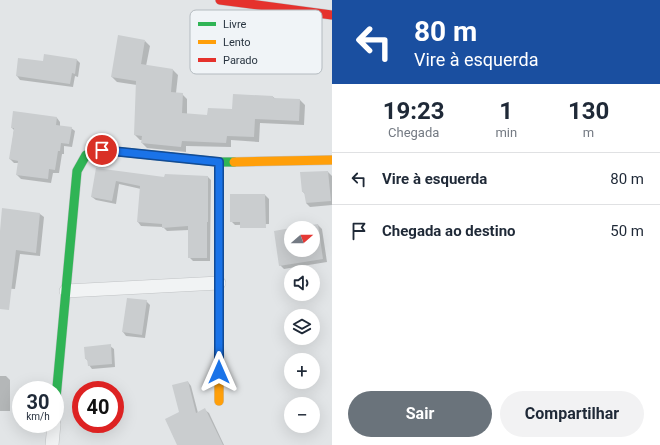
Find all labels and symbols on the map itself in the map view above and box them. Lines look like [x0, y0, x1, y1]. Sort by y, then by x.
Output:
legend [190, 10, 322, 74]
text: Livre [223, 18, 247, 31]
text: Lento [223, 36, 251, 49]
text: Parado [223, 54, 258, 67]
pin [85, 133, 119, 167]
north arrow [284, 221, 320, 257]
position arrow [198, 351, 240, 393]
speed limit sign: 40 [72, 381, 124, 433]

